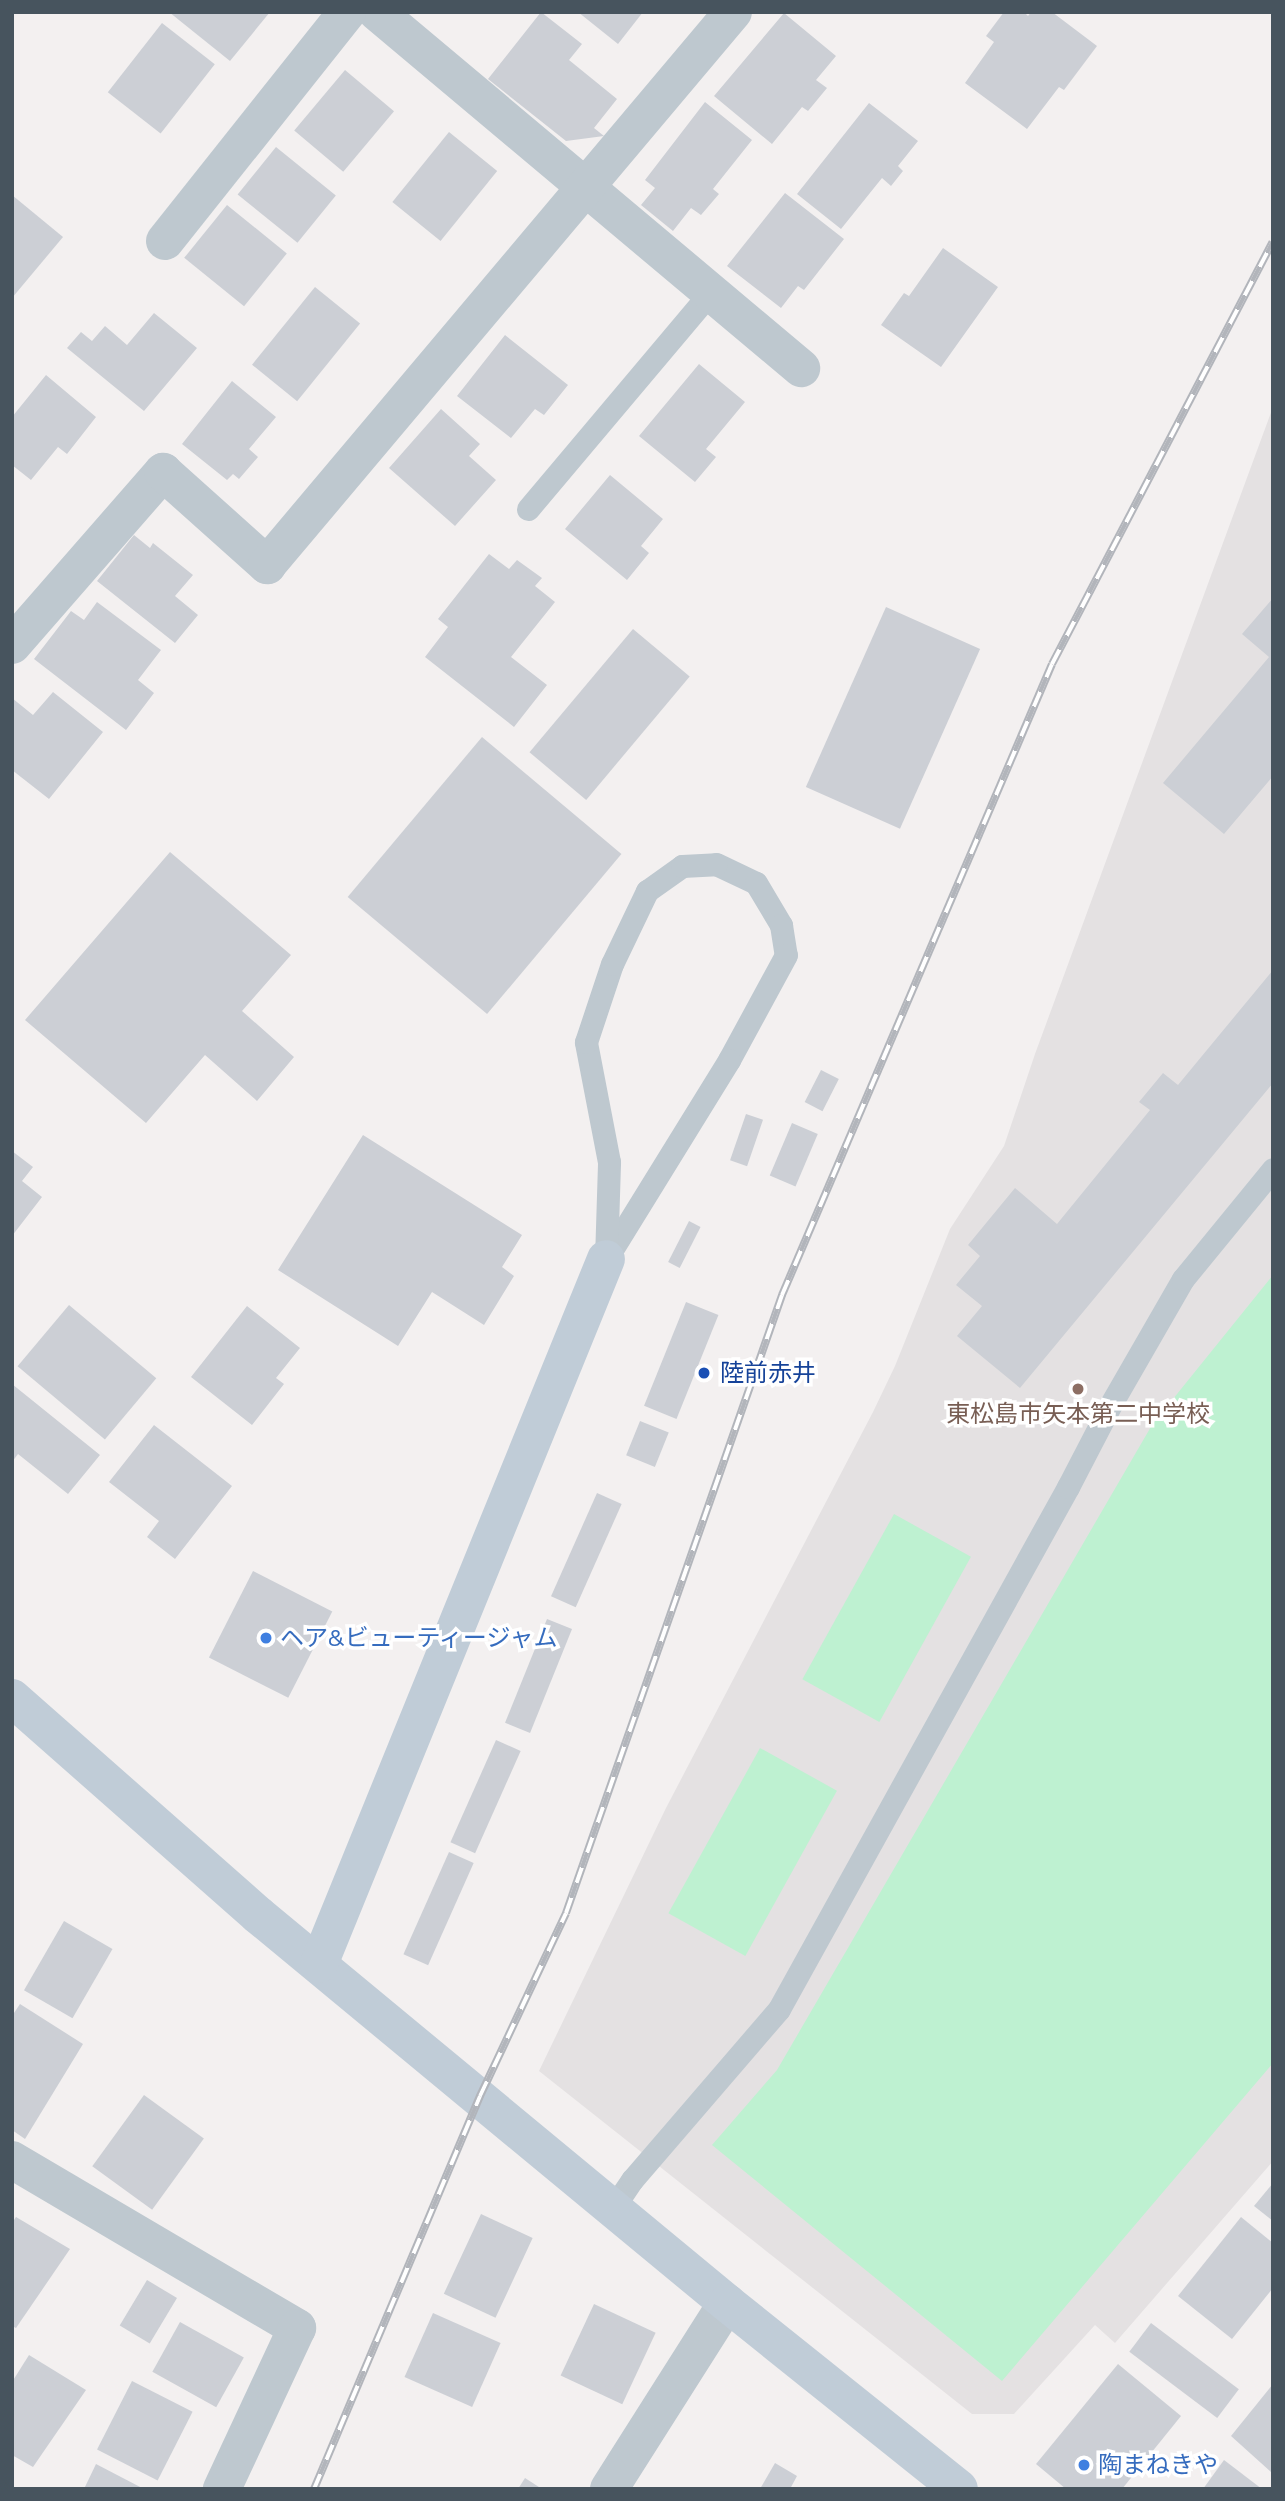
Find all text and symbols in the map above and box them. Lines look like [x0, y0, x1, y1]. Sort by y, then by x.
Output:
place label: 陸前赤井 [720, 1359, 816, 1387]
marker: 陸前赤井 [694, 1363, 714, 1383]
marker: 東松島市矢本第二中学校 [1070, 1381, 1086, 1397]
place label: 東松島市矢本第二中学校 [946, 1400, 1210, 1428]
place label: ヘア&ビューティージャム [280, 1624, 561, 1652]
marker: ヘア&ビューティージャム [258, 1630, 274, 1646]
place label: 陶まねきや [1098, 2451, 1218, 2479]
marker: 陶まねきや [1076, 2457, 1092, 2473]

